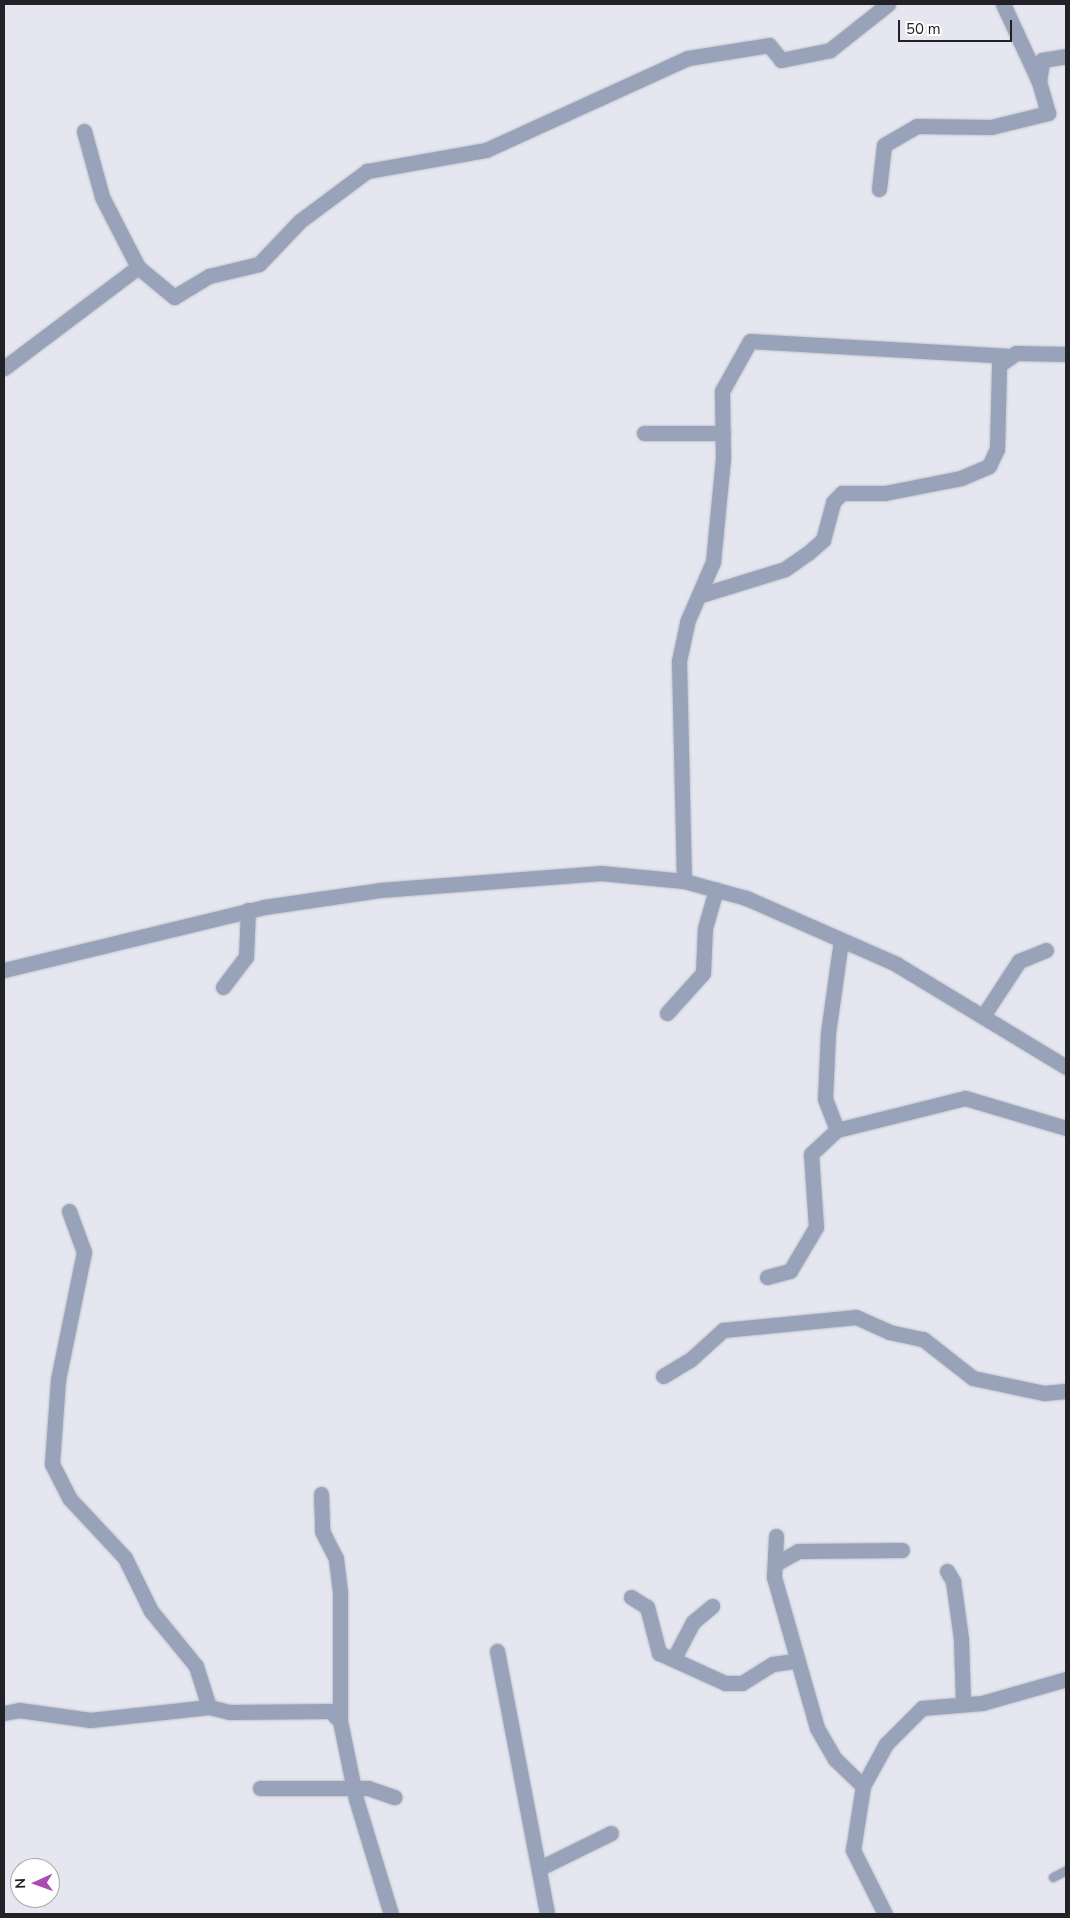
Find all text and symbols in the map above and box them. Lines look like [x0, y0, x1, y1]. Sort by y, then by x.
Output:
scale bar [900, 10, 1014, 42]
text: 50 m [906, 19, 941, 39]
north arrow [10, 1858, 60, 1908]
text: N [11, 1878, 30, 1889]

